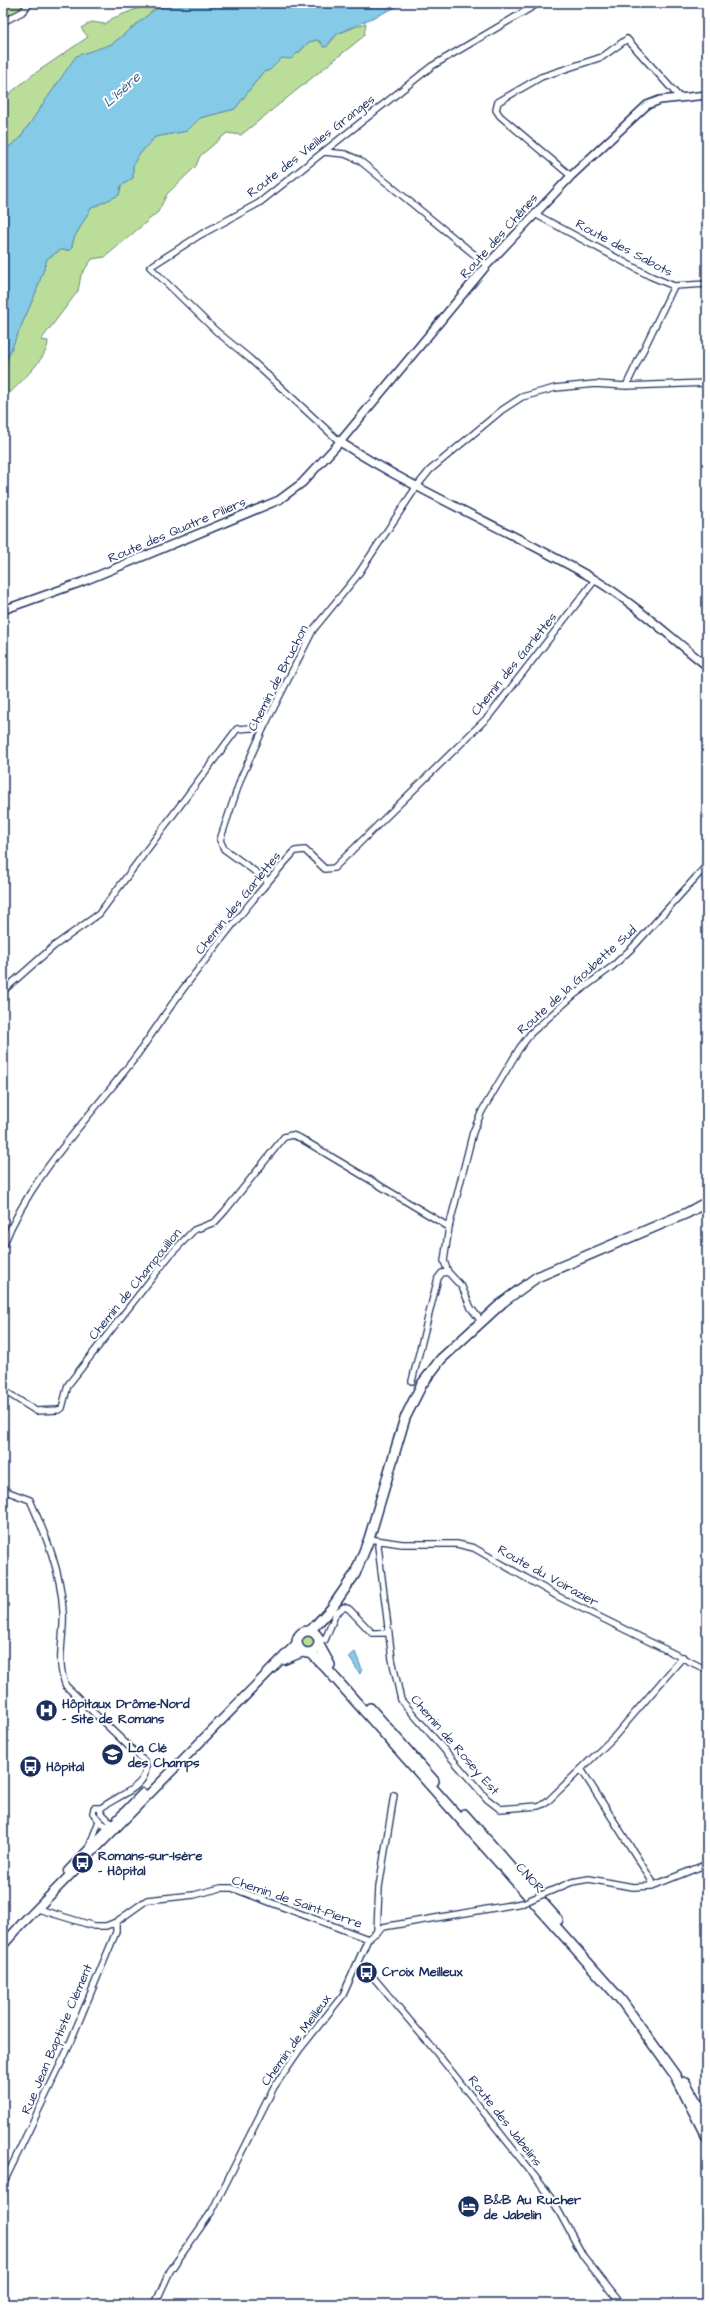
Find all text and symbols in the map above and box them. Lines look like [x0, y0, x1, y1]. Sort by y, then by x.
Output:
water label: L'Isère [99, 67, 146, 112]
street label: Route des Vieilles Granges [243, 90, 380, 202]
street label: Route des Chênes [456, 189, 542, 282]
street label: Route des Sabots [572, 215, 676, 281]
street label: Route des Quatre Piliers [105, 493, 249, 567]
street label: Chemin des Garlettes [467, 608, 562, 719]
street label: Chemin de Bruchon [243, 621, 313, 734]
street label: Chemin des Garlettes [191, 847, 286, 958]
street label: Route de la Goubette Sud [513, 921, 641, 1039]
street label: Chemin de Champouillon [84, 1224, 186, 1344]
street label: Route du Voirazier [494, 1541, 602, 1611]
street label: Chemin de Rosey Est [406, 1691, 504, 1800]
place label: Hôpitaux Drôme-Nord - Site de Romans [62, 1695, 190, 1728]
hospital icon: Hôpitaux Drôme-Nord - Site de Romans [33, 1698, 59, 1724]
place label: La Clé des Champs [127, 1739, 200, 1773]
school or university icon: La Clé des Champs [99, 1742, 125, 1768]
bus stop icon: Hôpital [17, 1754, 43, 1780]
place label: Hôpital [46, 1758, 84, 1777]
place label: Romans-sur-Isère - Hôpital [98, 1847, 202, 1881]
bus stop icon: Romans-sur-Isère - Hôpital [70, 1850, 96, 1876]
street label: CNOR [511, 1859, 549, 1897]
street label: Chemin de Saint-Pierre [229, 1871, 365, 1933]
bus stop icon: Croix Meilleux [354, 1959, 380, 1985]
street label: Rue Jean Baptiste Clément [17, 1960, 97, 2117]
place label: Croix Meilleux [382, 1963, 463, 1981]
street label: Chemin de Meilleux [257, 1990, 336, 2089]
street label: Route des Jabelins [464, 2072, 547, 2171]
place label: B&B Au Rucher de Jabelin [483, 2191, 582, 2224]
hotel icon: B&B Au Rucher de Jabelin [455, 2194, 481, 2220]

